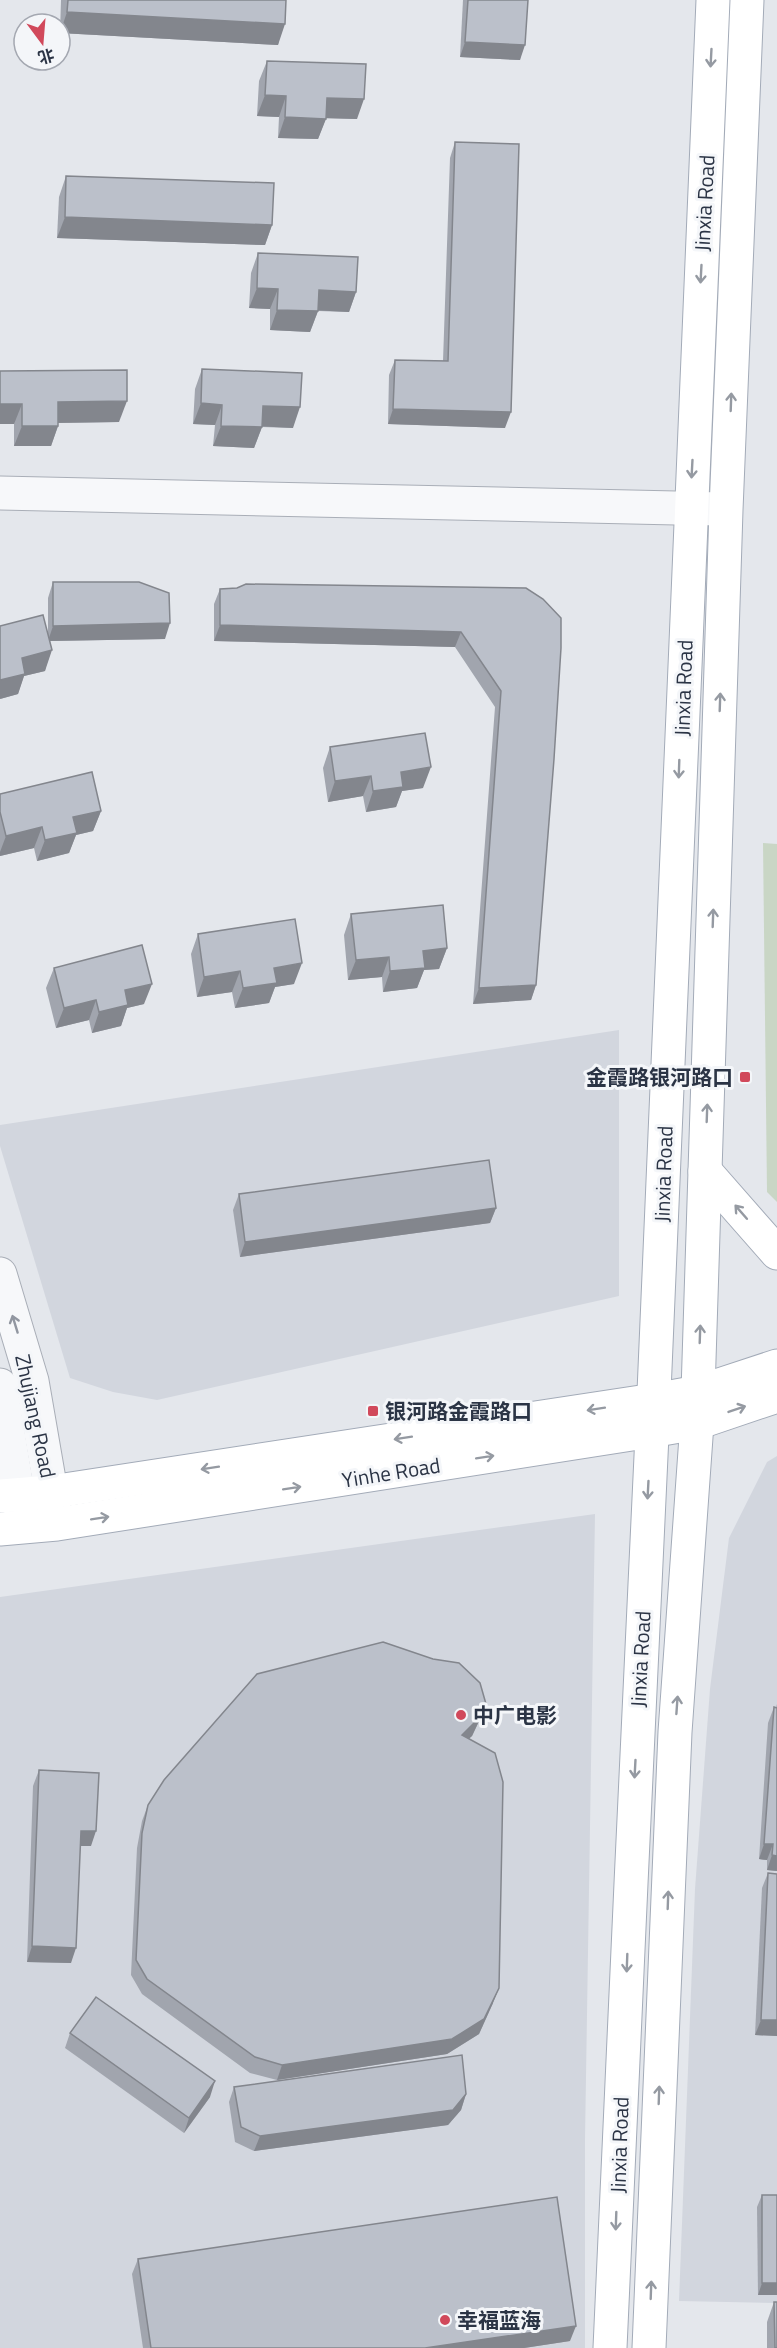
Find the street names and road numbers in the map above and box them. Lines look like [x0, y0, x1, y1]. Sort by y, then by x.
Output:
street label: Jinxia Road [685, 154, 723, 252]
street label: Jinxia Road [665, 639, 701, 737]
street label: Jinxia Road [645, 1125, 681, 1223]
street label: Zhujiang Road [7, 1351, 65, 1481]
street label: Yinhe Road [340, 1448, 442, 1496]
street label: Jinxia Road [621, 1610, 659, 1708]
street label: Jinxia Road [601, 2096, 637, 2194]

